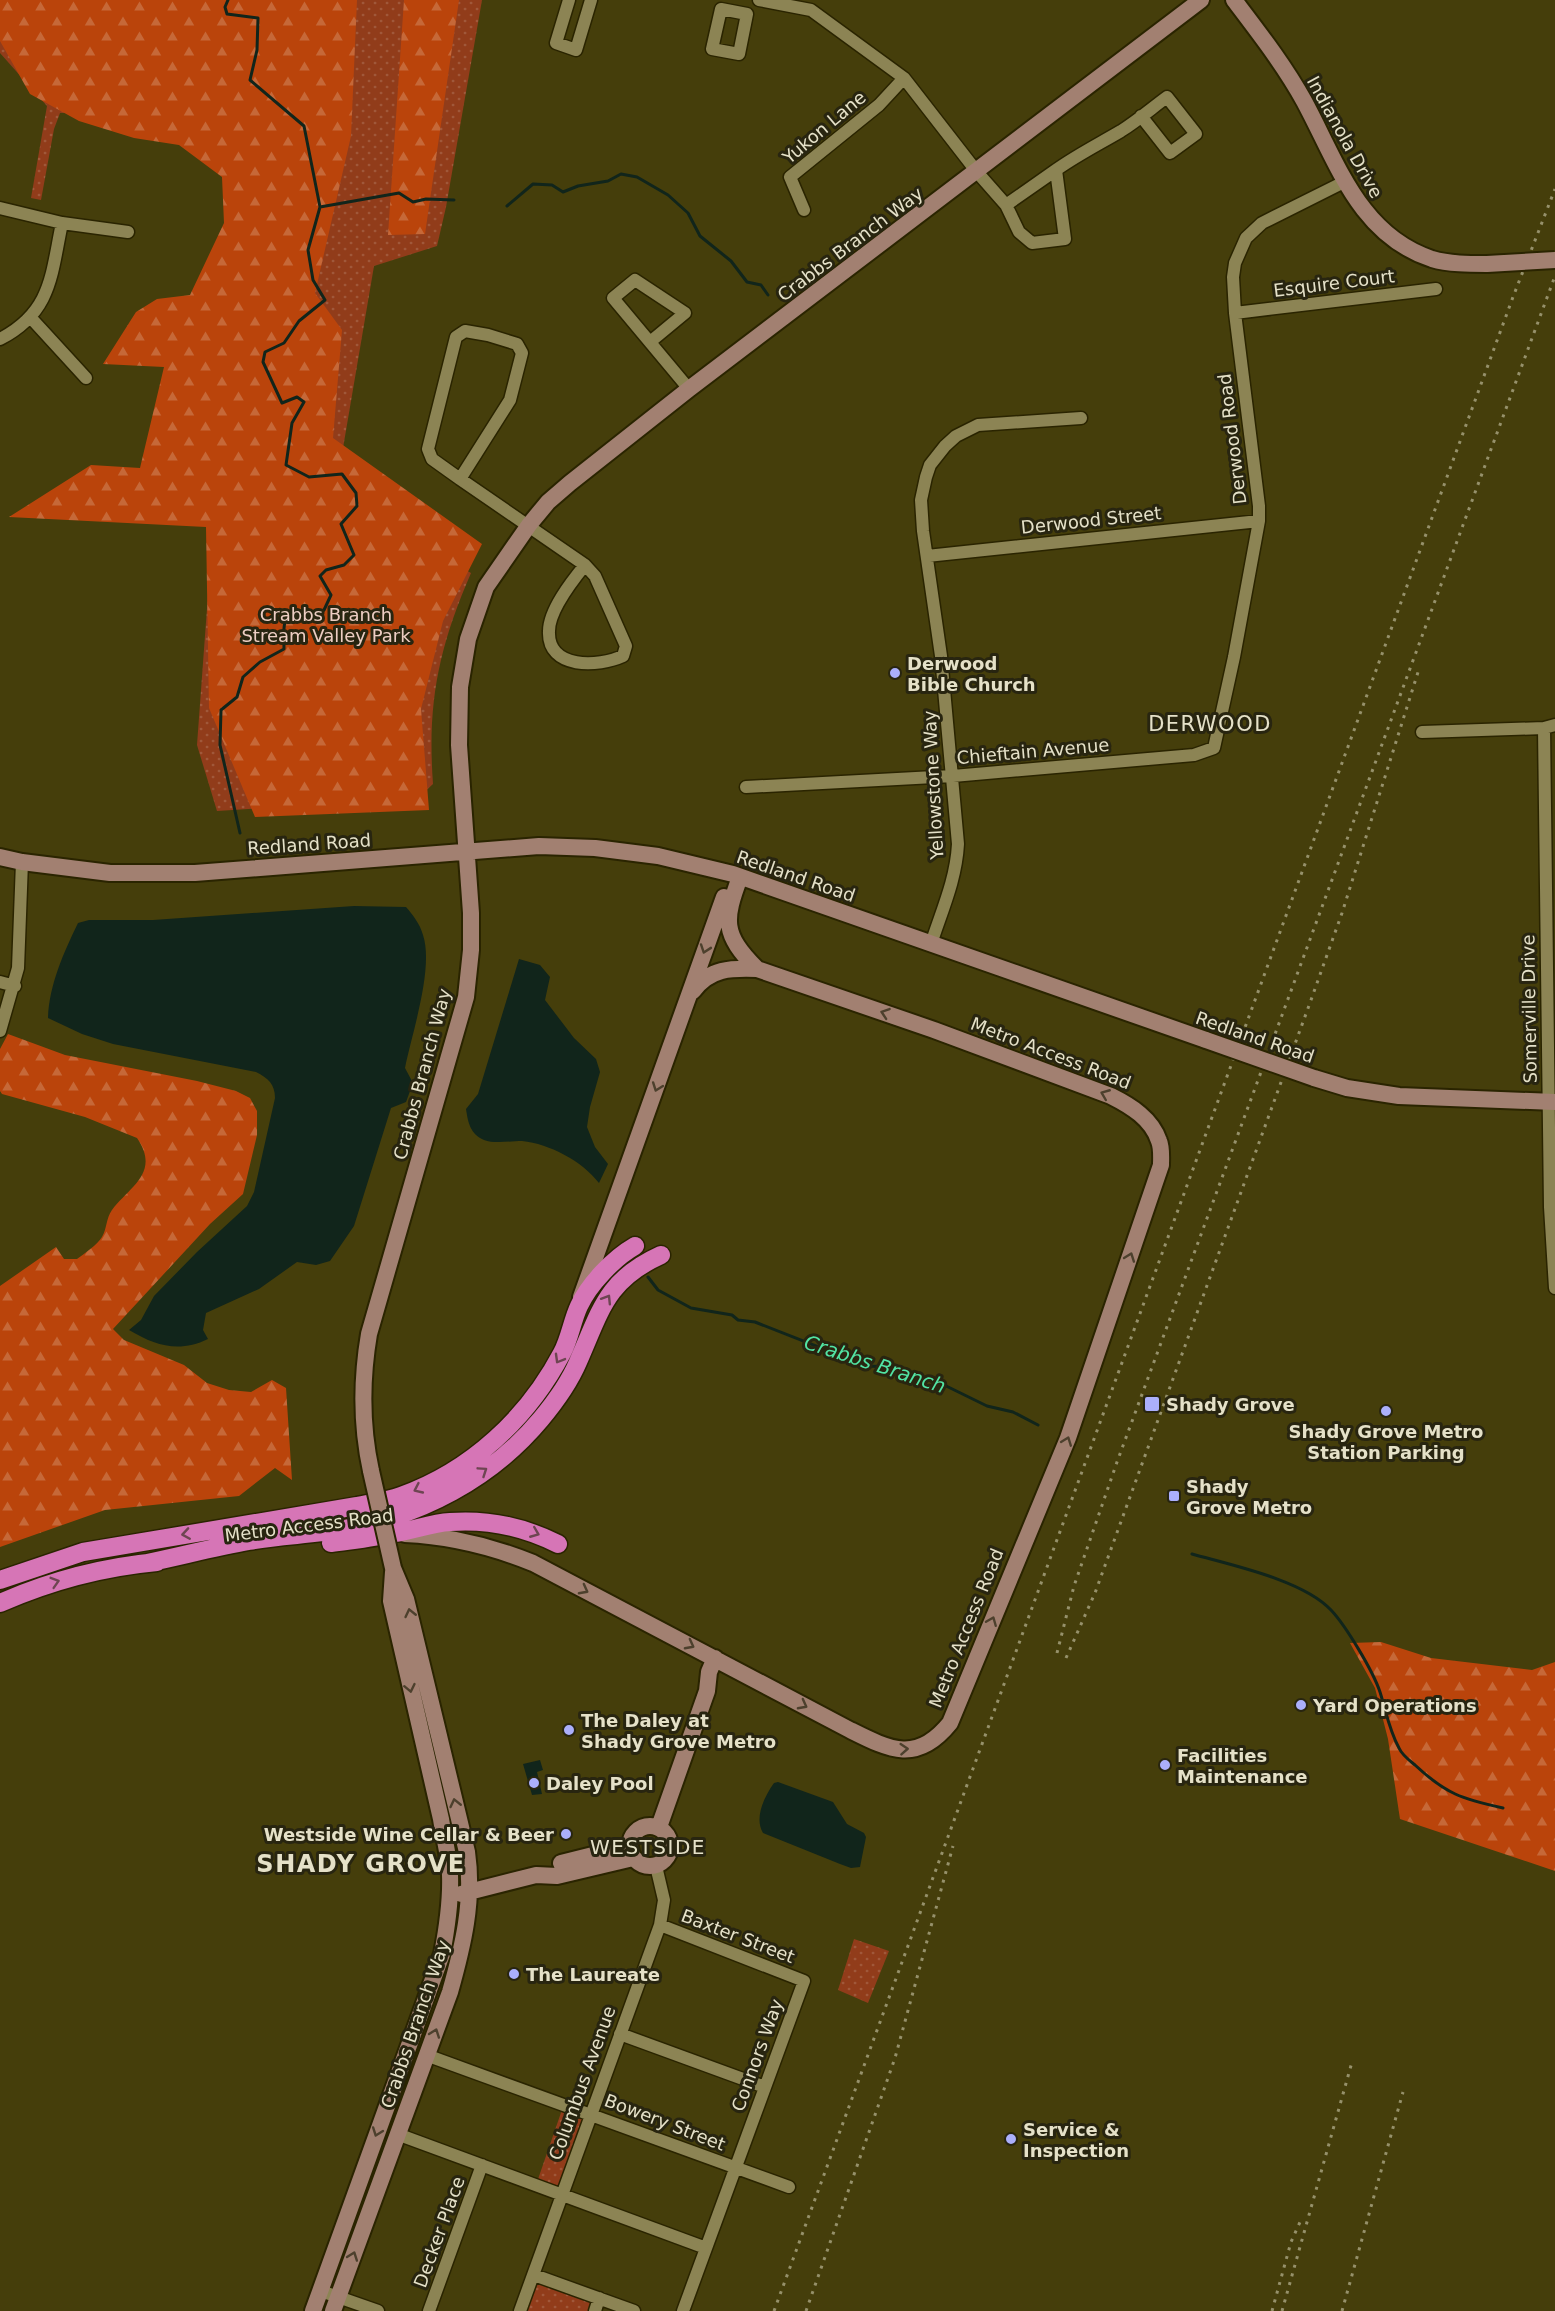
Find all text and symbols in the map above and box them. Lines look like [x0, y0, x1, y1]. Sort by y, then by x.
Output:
street label: Indianola Drive [1303, 72, 1387, 202]
street label: Yukon Lane [777, 86, 870, 168]
street label: Crabbs Branch Way [773, 182, 927, 305]
street label: Esquire Court [1272, 265, 1396, 301]
street label: Derwood Road [1214, 373, 1250, 505]
street label: Derwood Street [1020, 502, 1162, 538]
park label: Crabbs Branch Stream Valley Park [241, 604, 411, 646]
place label: Derwood Bible Church [907, 653, 1036, 695]
marker: Derwood Bible Church [888, 666, 902, 680]
street label: Yellowstone Way [919, 710, 947, 861]
district label: DERWOOD [1148, 712, 1272, 736]
street label: Chieftain Avenue [956, 734, 1110, 768]
street label: Redland Road [246, 829, 372, 859]
street label: Redland Road [734, 846, 858, 906]
street label: Somerville Drive [1517, 934, 1541, 1084]
one-way arrow [700, 943, 713, 954]
street label: Crabbs Branch Way [389, 986, 455, 1162]
street label: Redland Road [1193, 1007, 1317, 1067]
one-way arrow [881, 1008, 891, 1021]
street label: Metro Access Road [968, 1013, 1134, 1093]
one-way arrow [651, 1081, 664, 1092]
one-way arrow [1100, 1089, 1111, 1101]
one-way arrow [1123, 1252, 1136, 1262]
one-way arrow [599, 1295, 611, 1305]
water label: Crabbs Branch [801, 1330, 949, 1398]
one-way arrow [554, 1353, 566, 1363]
place label: Shady Grove [1166, 1394, 1295, 1415]
marker: Shady Grove [1143, 1395, 1161, 1413]
marker: Shady Grove Metro Station Parking [1379, 1404, 1393, 1418]
place label: Shady Grove Metro Station Parking [1288, 1421, 1484, 1463]
one-way arrow [1059, 1436, 1072, 1447]
one-way arrow [476, 1467, 487, 1478]
place label: Shady Grove Metro [1186, 1476, 1312, 1518]
one-way arrow [413, 1481, 424, 1493]
marker: Shady Grove Metro [1167, 1489, 1181, 1503]
street label: Metro Access Road [223, 1504, 395, 1546]
one-way arrow [528, 1526, 539, 1538]
one-way arrow [181, 1527, 190, 1539]
street label: Metro Access Road [924, 1545, 1008, 1711]
one-way arrow [49, 1577, 60, 1590]
one-way arrow [578, 1583, 589, 1594]
one-way arrow [404, 1609, 417, 1619]
one-way arrow [985, 1616, 997, 1627]
one-way arrow [683, 1638, 694, 1649]
one-way arrow [403, 1683, 416, 1693]
place label: Yard Operations [1312, 1695, 1477, 1716]
one-way arrow [797, 1698, 807, 1709]
marker: Yard Operations [1294, 1698, 1308, 1712]
place label: The Daley at Shady Grove Metro [581, 1710, 776, 1752]
marker: The Daley at Shady Grove Metro [562, 1723, 576, 1737]
one-way arrow [900, 1742, 909, 1755]
place label: Facilities Maintenance [1177, 1745, 1308, 1787]
marker: Facilities Maintenance [1158, 1758, 1172, 1772]
place label: Daley Pool [546, 1773, 654, 1794]
marker: Daley Pool [527, 1776, 541, 1790]
one-way arrow [449, 1798, 462, 1808]
place label: Westside Wine Cellar & Beer [264, 1824, 554, 1845]
marker: Westside Wine Cellar & Beer [559, 1827, 573, 1841]
district label: WESTSIDE [590, 1835, 706, 1859]
district label: SHADY GROVE [256, 1850, 466, 1878]
street label: Baxter Street [678, 1905, 798, 1967]
street label: Crabbs Branch Way [376, 1937, 454, 2111]
place label: The Laureate [526, 1964, 660, 1985]
marker: The Laureate [507, 1967, 521, 1981]
street label: Connors Way [727, 1996, 787, 2114]
street label: Columbus Avenue [544, 2003, 620, 2163]
one-way arrow [427, 2029, 440, 2039]
street label: Bowery Street [602, 2089, 728, 2155]
place label: Service & Inspection [1023, 2119, 1129, 2161]
one-way arrow [372, 2126, 384, 2137]
marker: Service & Inspection [1004, 2132, 1018, 2146]
street label: Decker Place [409, 2174, 469, 2290]
one-way arrow [346, 2251, 359, 2262]

